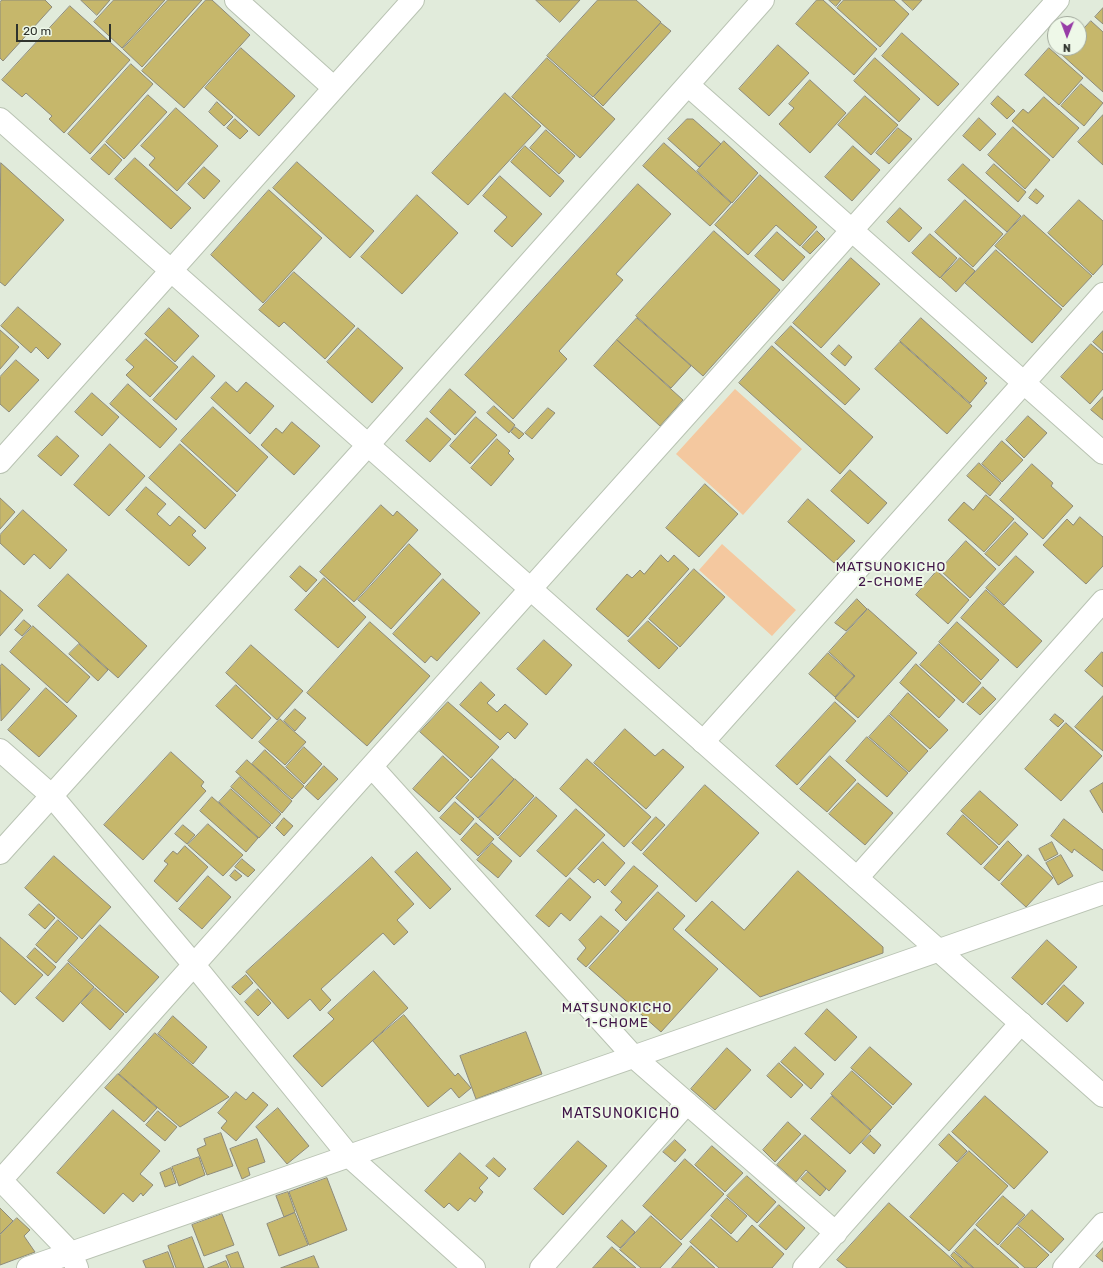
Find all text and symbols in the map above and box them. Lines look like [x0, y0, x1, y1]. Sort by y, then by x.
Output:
scale bar [18, 16, 113, 42]
north arrow [1047, 16, 1087, 56]
text: 20 m [23, 24, 51, 38]
text: N [1063, 41, 1071, 54]
district label: MATSUNOKICHO 2-CHOME [836, 559, 946, 590]
district label: MATSUNOKICHO 1-CHOME [562, 1000, 672, 1031]
district label: MATSUNOKICHO [562, 1106, 680, 1122]

